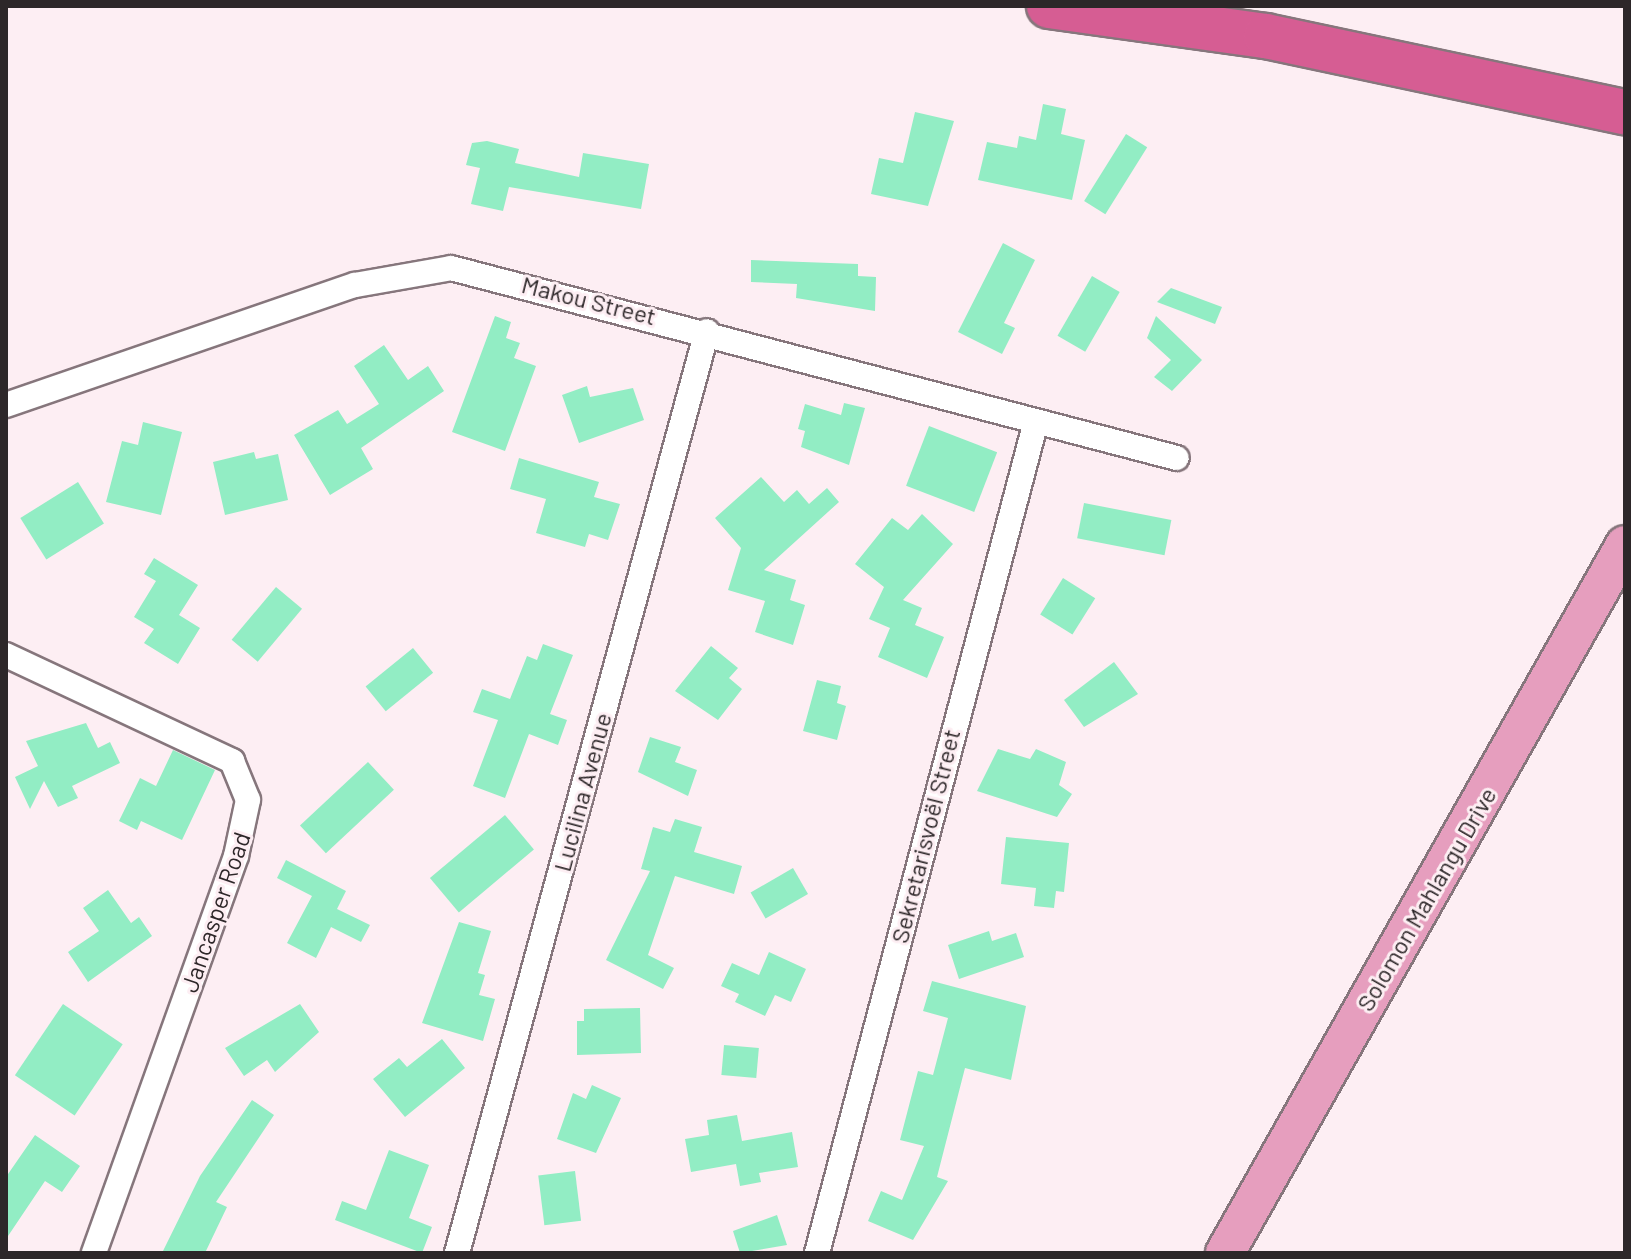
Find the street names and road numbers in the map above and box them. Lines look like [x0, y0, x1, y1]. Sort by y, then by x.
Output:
street label: Makou Street [519, 269, 659, 331]
street label: Lucilina Avenue [547, 710, 617, 874]
street label: Sekretarisvoël Street [884, 726, 966, 946]
street label: Solomon Mahlangu Drive [1350, 782, 1502, 1016]
street label: Jancasper Road [174, 828, 256, 996]

